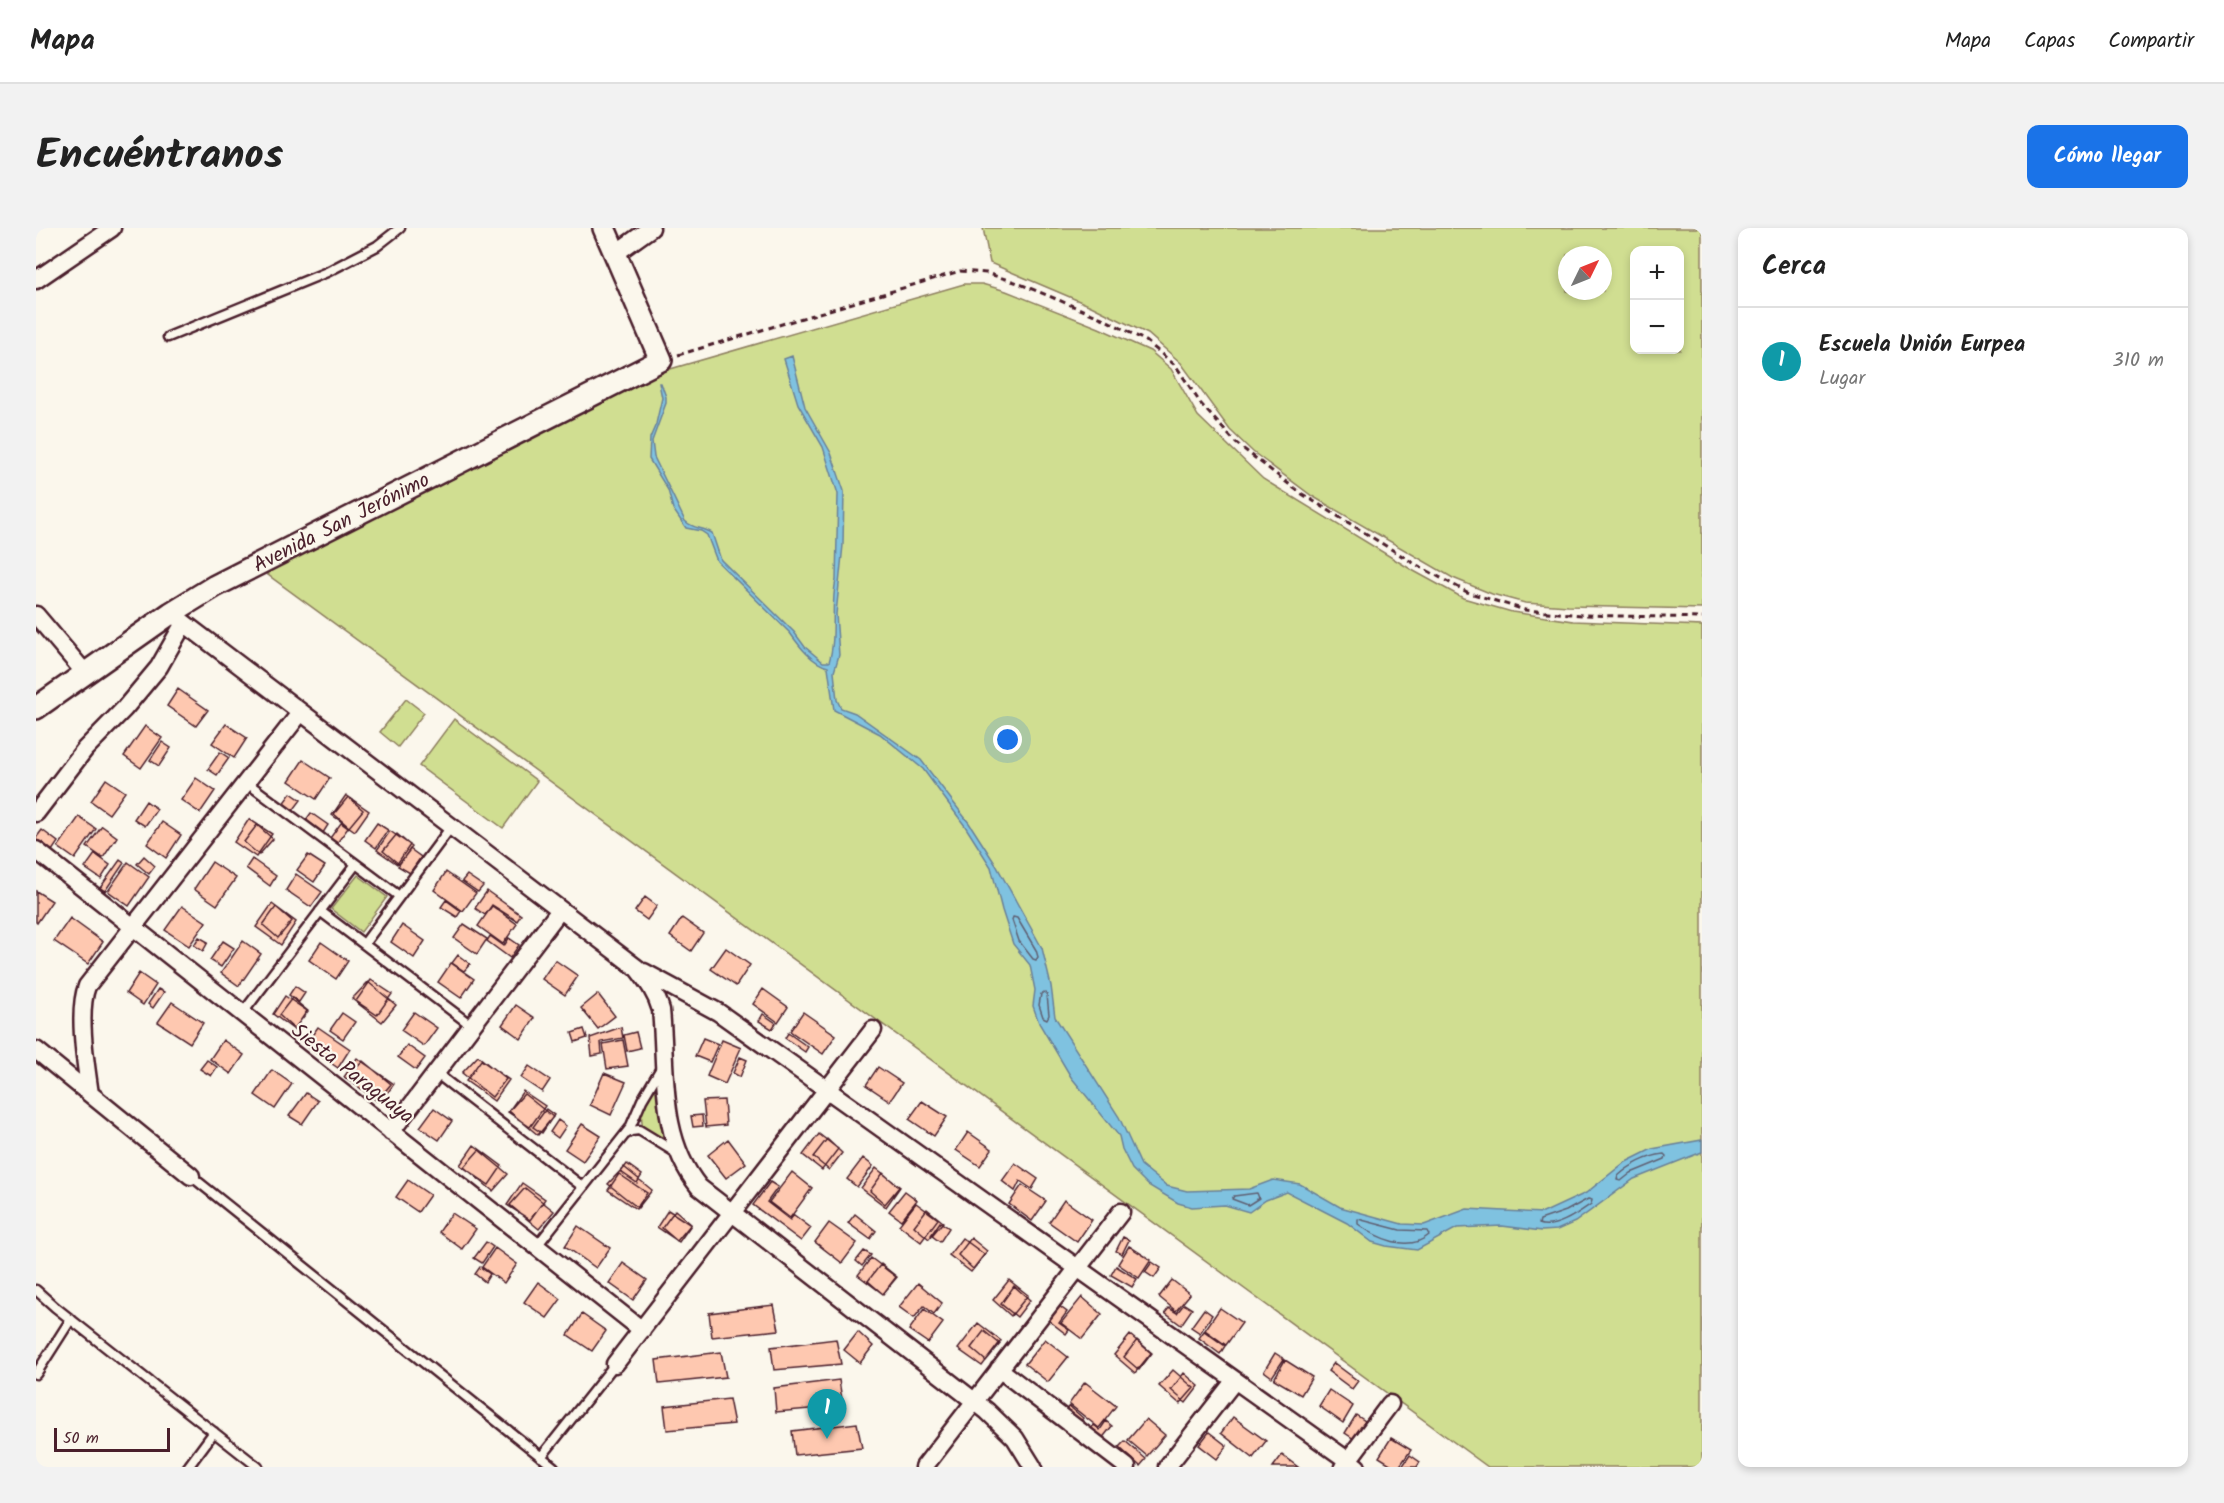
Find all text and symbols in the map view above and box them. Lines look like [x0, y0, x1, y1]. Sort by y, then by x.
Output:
text: Mapa [30, 19, 95, 64]
text: Mapa [1945, 25, 1991, 58]
text: Capas [2024, 25, 2075, 58]
text: Compartir [2108, 25, 2194, 58]
text: Encuéntranos [36, 123, 283, 190]
button: Cómo llegar [2027, 125, 2188, 188]
north arrow [1558, 246, 1612, 300]
map controls [1630, 246, 1684, 354]
button: + [1630, 246, 1684, 300]
text: Cerca [1762, 246, 1826, 288]
button: − [1630, 300, 1684, 354]
text: Escuela Unión Eurpea [1819, 328, 2025, 363]
text: 1 [1778, 345, 1785, 377]
text: 310 m [2112, 345, 2164, 377]
text: Lugar [1819, 363, 1865, 395]
street label: Avenida San Jerónimo [247, 464, 436, 582]
your location [993, 725, 1022, 754]
street label: Siesta Paraguaya [283, 1015, 421, 1133]
pin: 1 [808, 1390, 846, 1439]
scale bar [54, 1425, 170, 1452]
text: 50 m [63, 1426, 99, 1451]

